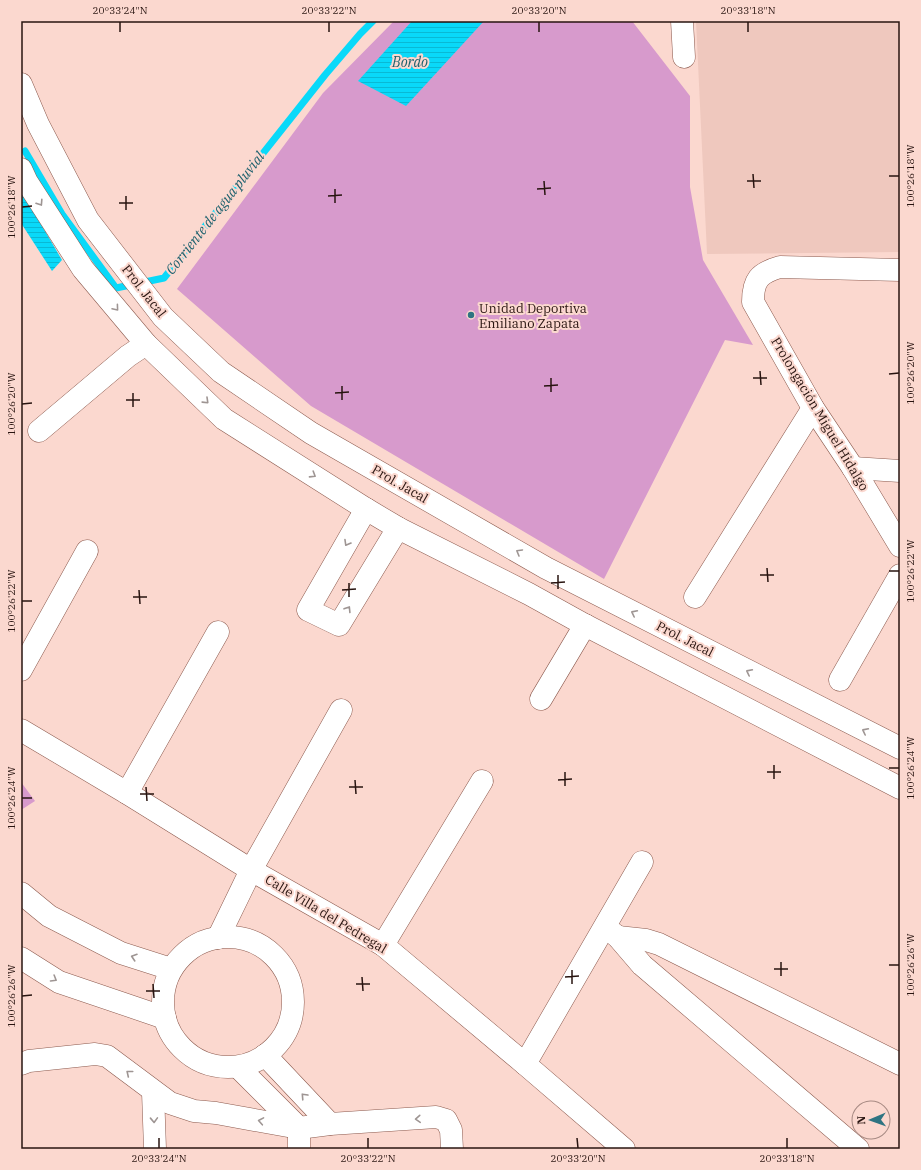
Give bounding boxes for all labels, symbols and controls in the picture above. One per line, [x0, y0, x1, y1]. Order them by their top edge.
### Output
text: 20°33'24"N [93, 4, 148, 17]
text: 20°33'22"N [302, 4, 357, 17]
text: 20°33'20"N [512, 4, 567, 17]
text: 20°33'18"N [721, 4, 776, 17]
water label: Bordo [391, 53, 428, 71]
text: 100°26'18"W [904, 144, 917, 208]
water label: Corriente de agua pluvial [162, 147, 269, 278]
text: 100°26'18"W [5, 175, 18, 239]
one-way arrow [35, 199, 43, 206]
street label: Prol. Jacal [118, 261, 170, 321]
place label: Unidad Deportiva Emiliano Zapata [479, 300, 587, 332]
one-way arrow [111, 303, 118, 311]
marker: Unidad Deportiva Emiliano Zapata [466, 310, 476, 320]
street label: Prolongación Miguel Hidalgo [767, 334, 873, 494]
text: 100°26'20"W [904, 341, 917, 405]
text: 100°26'20"W [5, 372, 18, 436]
one-way arrow [201, 397, 209, 404]
street label: Prol. Jacal [369, 461, 431, 507]
one-way arrow [309, 470, 316, 478]
one-way arrow [344, 539, 351, 546]
text: 100°26'22"W [904, 539, 917, 603]
one-way arrow [515, 550, 523, 557]
text: 100°26'22"W [5, 569, 18, 633]
one-way arrow [344, 606, 351, 613]
one-way arrow [630, 610, 638, 617]
street label: Prol. Jacal [653, 617, 717, 661]
one-way arrow [746, 669, 754, 676]
one-way arrow [862, 728, 869, 736]
text: 100°26'24"W [904, 736, 917, 800]
text: 100°26'24"W [5, 766, 18, 830]
street label: Calle Villa del Pedregal [262, 871, 390, 957]
text: 100°26'26"W [904, 933, 917, 997]
one-way arrow [131, 953, 138, 962]
text: 100°26'26"W [5, 964, 18, 1028]
one-way arrow [50, 974, 57, 981]
one-way arrow [127, 1071, 134, 1078]
one-way arrow [301, 1093, 308, 1100]
north arrow [851, 1100, 891, 1140]
one-way arrow [415, 1114, 421, 1123]
text: N [854, 1115, 868, 1125]
one-way arrow [150, 1117, 158, 1123]
one-way arrow [258, 1117, 264, 1126]
text: 20°33'24"N [132, 1152, 187, 1165]
text: 20°33'22"N [341, 1152, 396, 1165]
text: 20°33'20"N [551, 1152, 606, 1165]
text: 20°33'18"N [760, 1152, 815, 1165]

